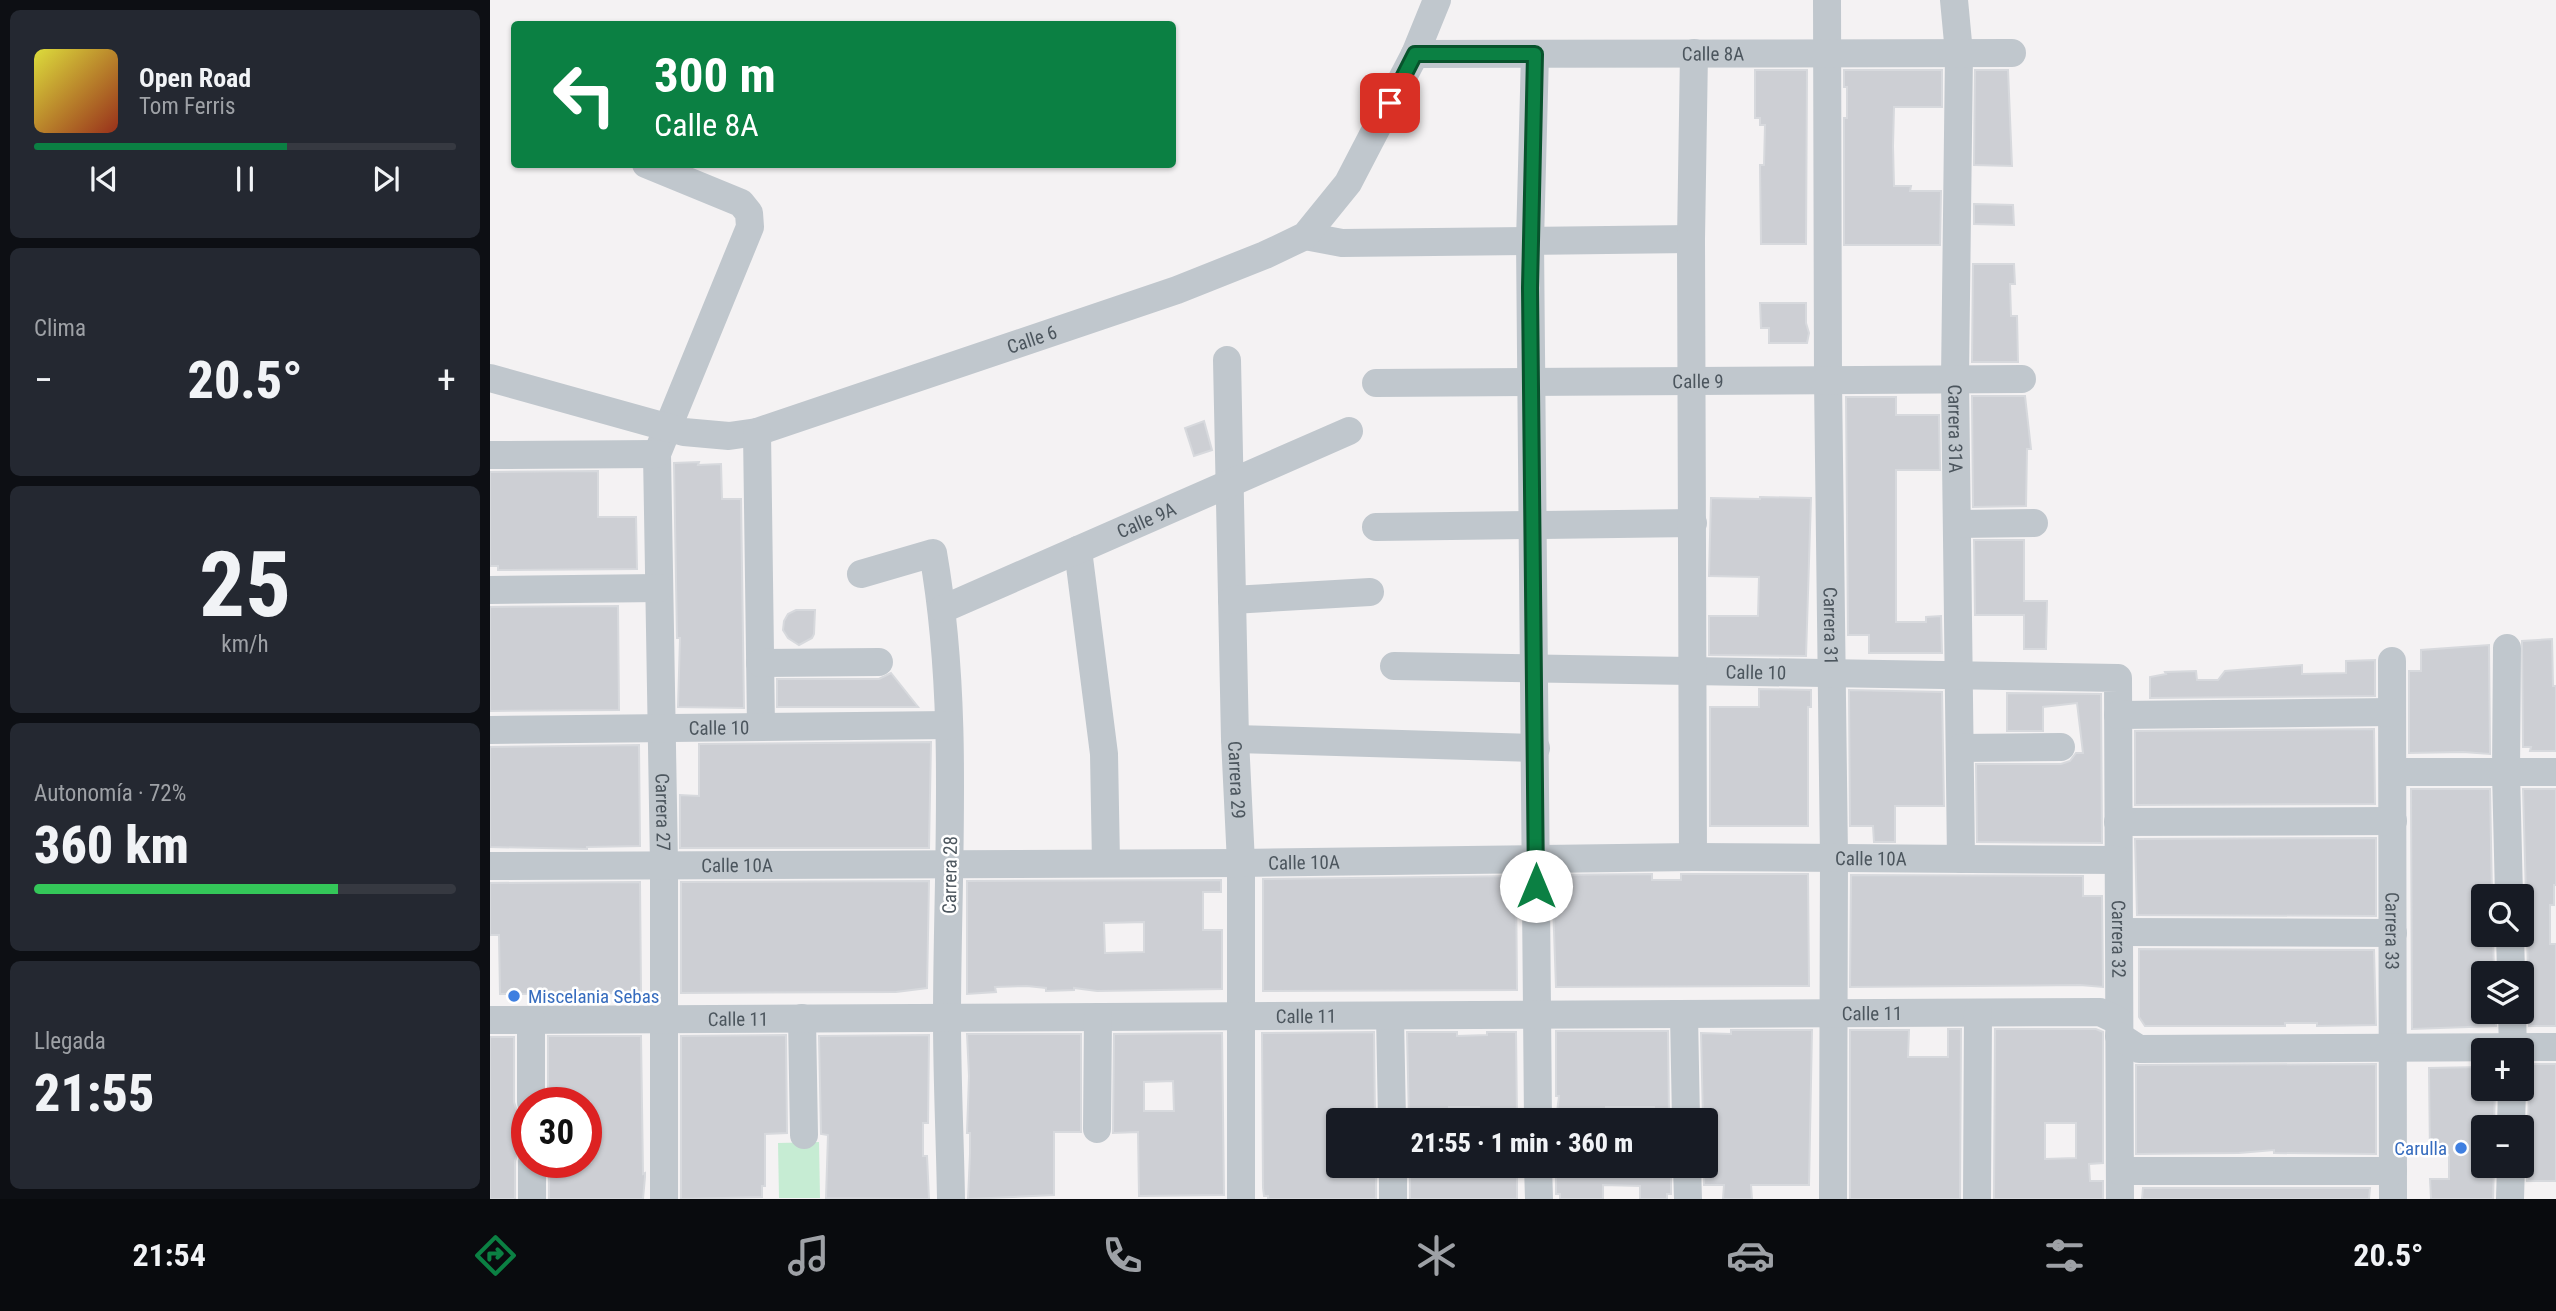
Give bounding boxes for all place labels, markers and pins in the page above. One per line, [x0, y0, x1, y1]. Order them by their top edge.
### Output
pin [1360, 73, 1420, 133]
place label: Miscelania Sebas [528, 985, 659, 1008]
marker: Miscelania Sebas [506, 988, 522, 1004]
place label: Carulla [2394, 1137, 2447, 1160]
marker: Carulla [2453, 1140, 2469, 1156]

